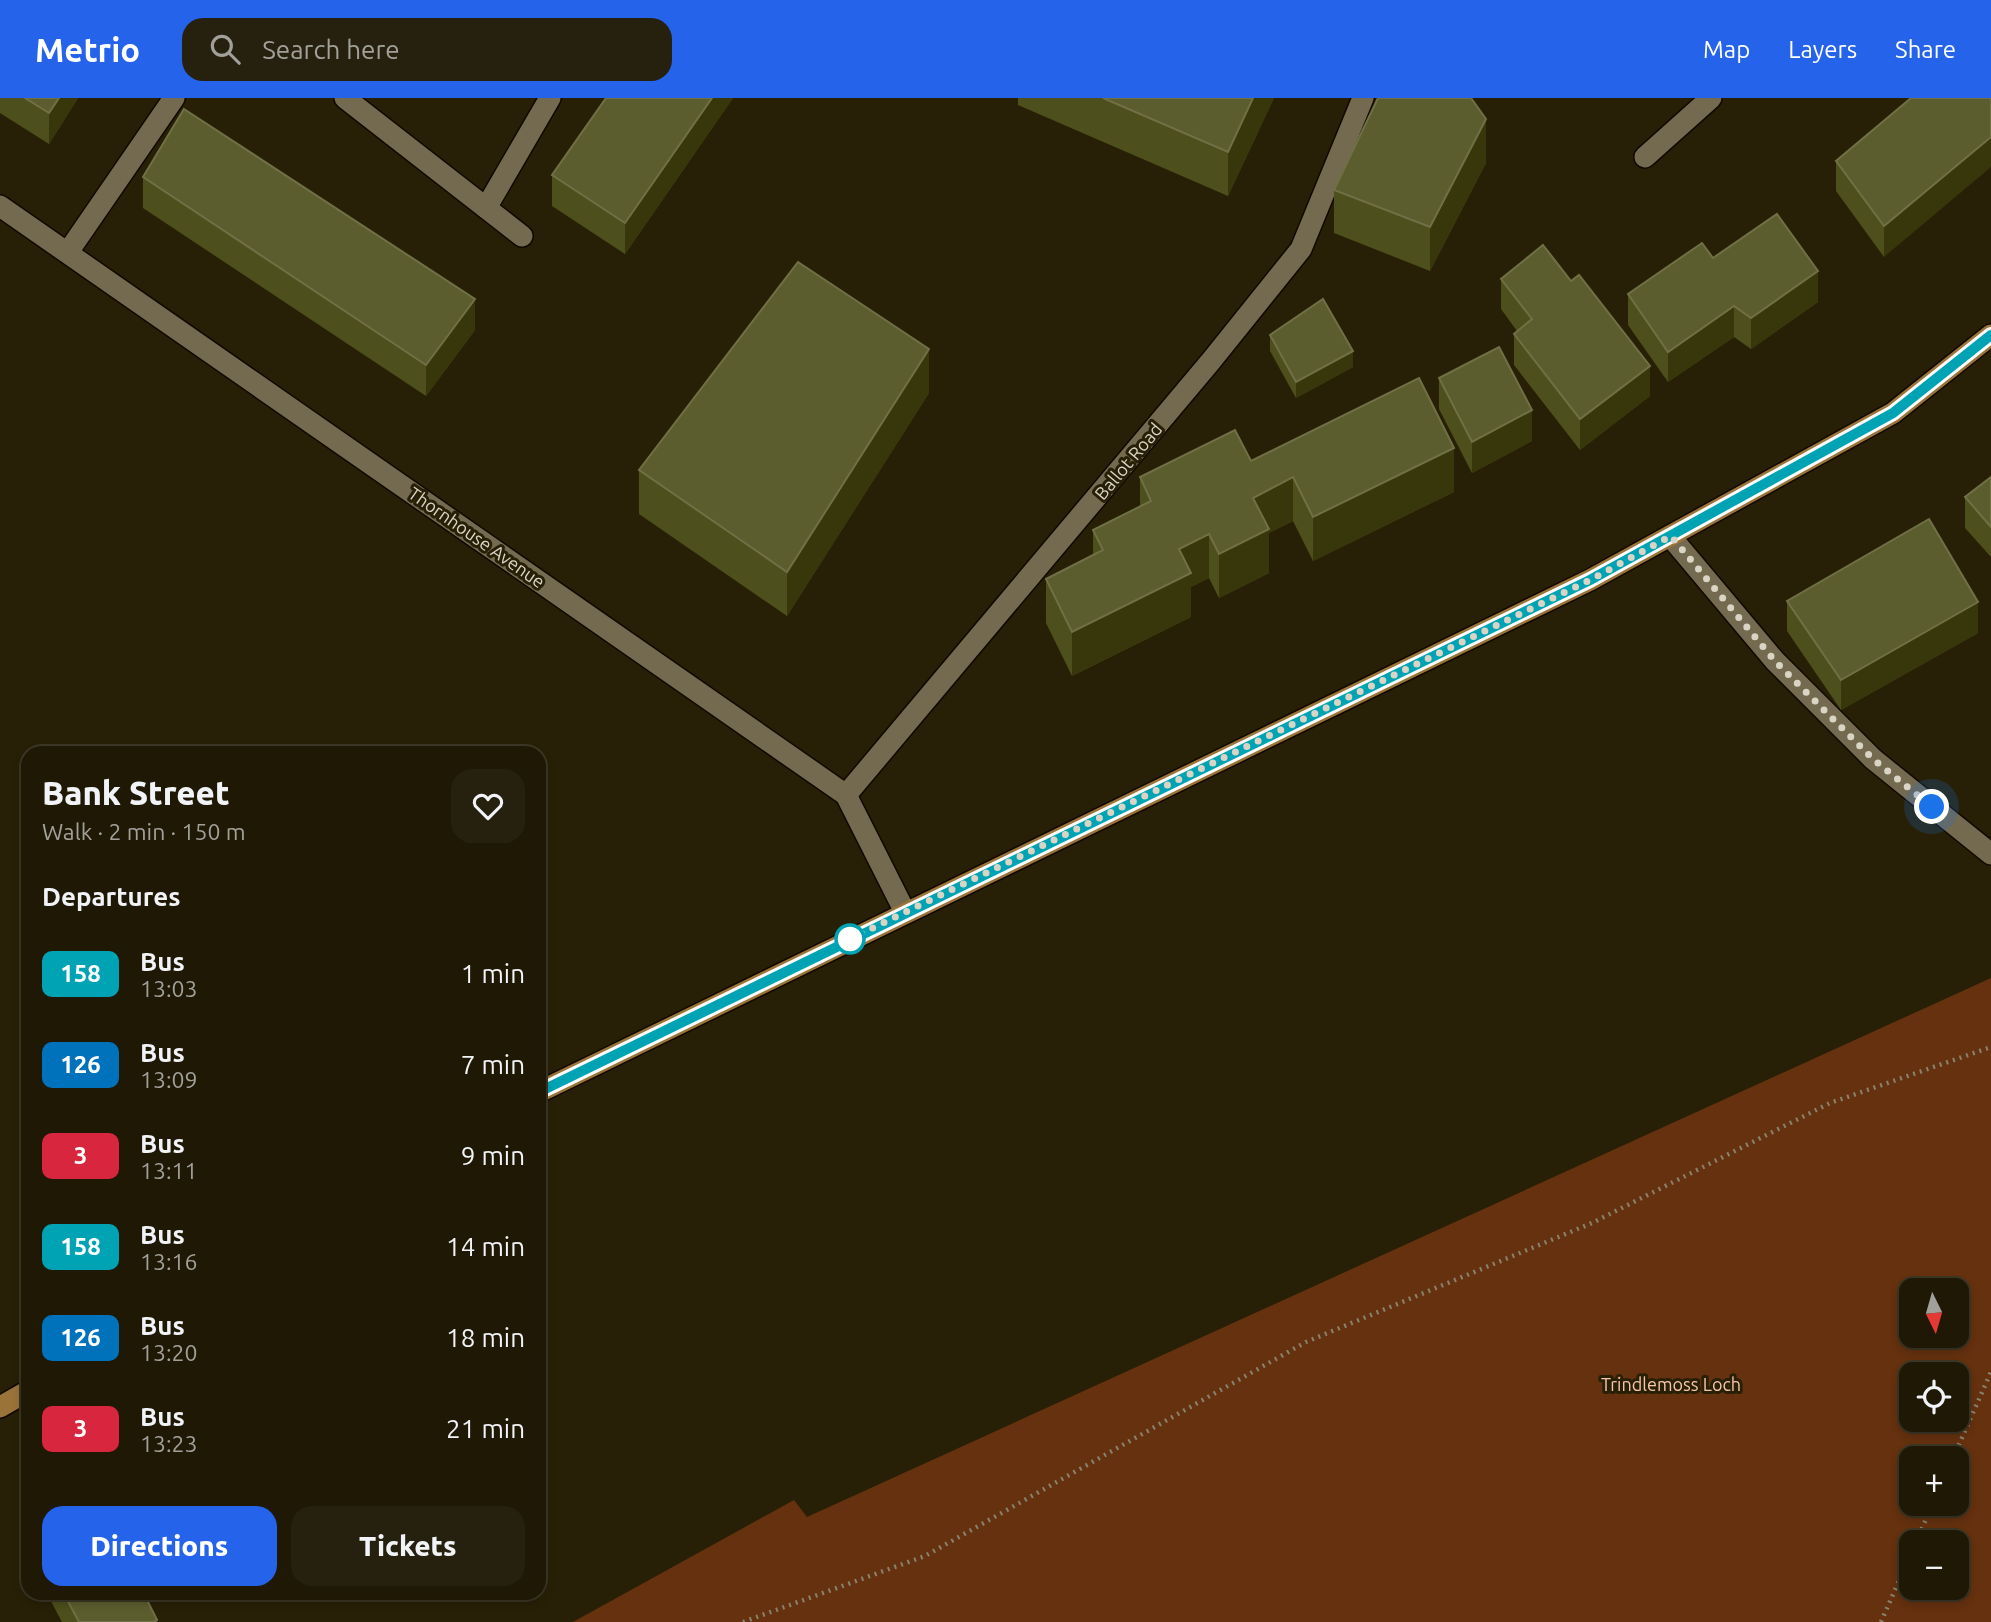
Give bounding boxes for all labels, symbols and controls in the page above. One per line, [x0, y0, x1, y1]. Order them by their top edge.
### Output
search box [182, 18, 672, 81]
icon: search [206, 30, 244, 68]
text: Metrio [35, 31, 140, 68]
text: Search here [262, 35, 400, 64]
text: Map [1703, 36, 1750, 63]
text: Layers [1788, 36, 1857, 63]
text: Share [1895, 36, 1956, 63]
street label: Ballot Road [1090, 419, 1166, 503]
street label: Thornhouse Avenue [405, 482, 549, 592]
button: heart [451, 769, 525, 843]
text: Bank Street [42, 774, 230, 811]
your location [1914, 789, 1949, 824]
text: Walk · 2 min · 150 m [42, 819, 246, 844]
text: Departures [42, 882, 180, 911]
unlabelled marker [835, 924, 865, 954]
text: Bus [140, 947, 185, 976]
text: 1 min [461, 959, 525, 988]
text: 158 [60, 960, 101, 987]
text: 13:03 [140, 976, 198, 1001]
text: Bus [140, 1038, 185, 1067]
text: 7 min [461, 1050, 525, 1079]
text: 126 [60, 1051, 101, 1078]
text: 13:09 [140, 1067, 198, 1092]
text: Bus [140, 1129, 185, 1158]
text: 9 min [461, 1141, 525, 1170]
text: 3 [74, 1142, 87, 1169]
text: 13:11 [140, 1158, 198, 1183]
text: Bus [140, 1220, 185, 1249]
text: 14 min [446, 1232, 525, 1261]
text: 158 [60, 1233, 101, 1260]
text: 13:16 [140, 1249, 198, 1274]
north arrow [1899, 1278, 1969, 1348]
map controls [1899, 1278, 1969, 1600]
text: Bus [140, 1311, 185, 1340]
text: 18 min [446, 1323, 525, 1352]
text: 126 [60, 1324, 101, 1351]
text: 13:20 [140, 1340, 198, 1365]
button: locate [1899, 1362, 1969, 1432]
park label: Trindlemoss Loch [1601, 1374, 1741, 1394]
text: Bus [140, 1402, 185, 1431]
text: 21 min [446, 1414, 525, 1443]
text: 3 [74, 1415, 87, 1442]
text: 13:23 [140, 1431, 198, 1456]
button: + [1899, 1446, 1969, 1516]
button: Directions [42, 1506, 277, 1586]
button: Tickets [291, 1506, 525, 1586]
button: − [1899, 1530, 1969, 1600]

